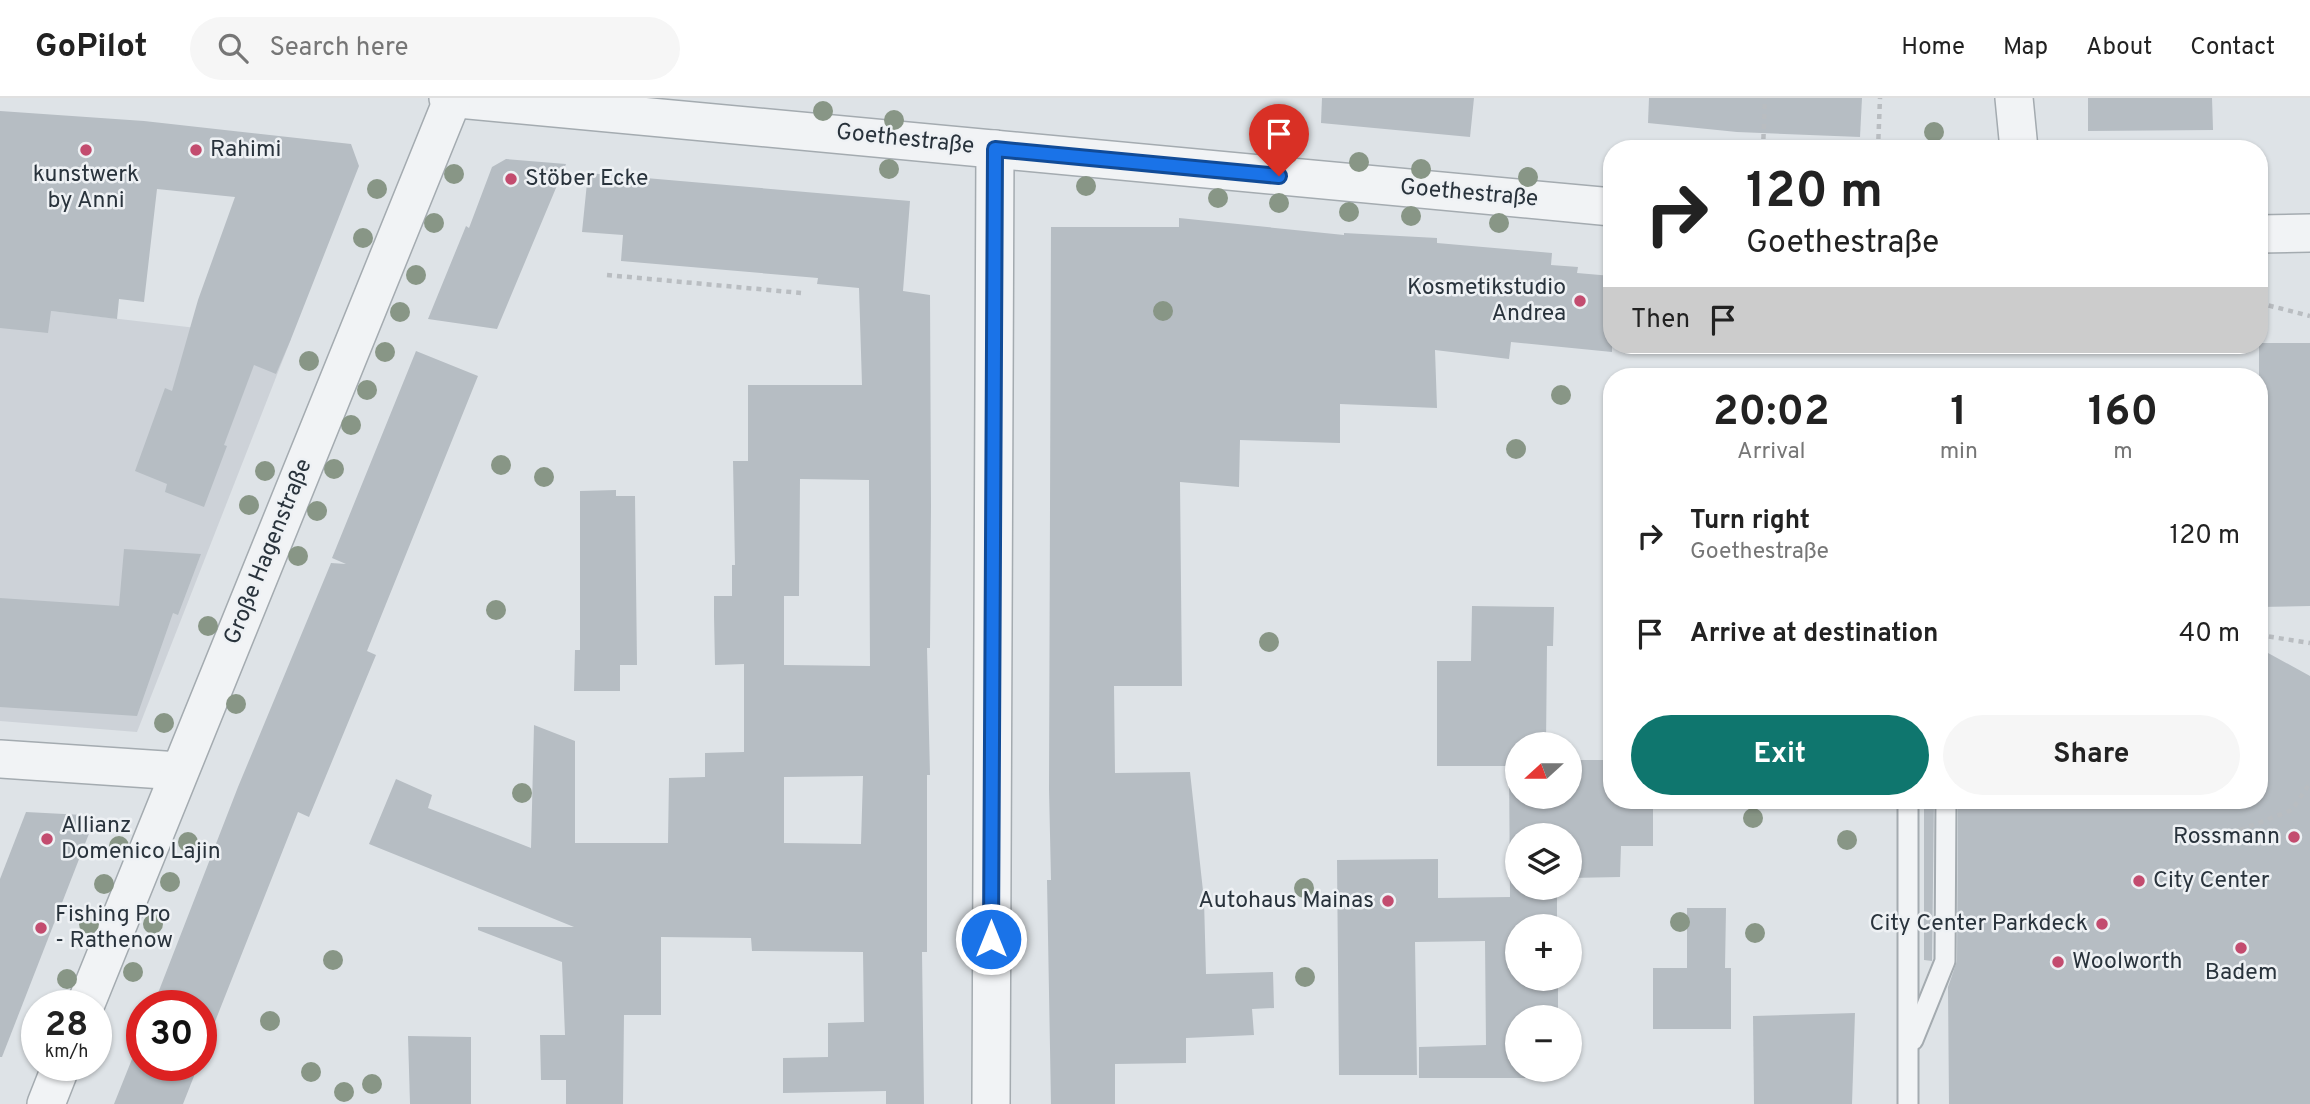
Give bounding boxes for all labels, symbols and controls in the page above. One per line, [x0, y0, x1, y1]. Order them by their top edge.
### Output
search box [190, 17, 680, 80]
text: GoPilot [35, 27, 148, 69]
icon: search [214, 29, 252, 67]
text: Search here [270, 32, 408, 65]
text: Home [1901, 33, 1965, 63]
text: Map [2003, 33, 2048, 63]
text: About [2086, 33, 2152, 63]
text: Contact [2190, 33, 2275, 63]
pin [1249, 104, 1309, 176]
icon: arrive [1260, 115, 1298, 153]
street label: Goethestraße [834, 118, 976, 162]
place label: Rahimi [210, 136, 281, 165]
marker: kunstwerk by Anni [78, 142, 94, 158]
marker: Rahimi [188, 142, 204, 158]
place label: kunstwerk by Anni [33, 161, 139, 216]
text: 120 m [1746, 163, 1883, 225]
place label: Stöber Ecke [525, 165, 648, 194]
icon: right [1631, 168, 1722, 259]
marker: Stöber Ecke [503, 171, 519, 187]
street label: Goethestraße [1399, 174, 1539, 214]
text: Goethestraße [1746, 224, 1939, 264]
place label: Kosmetikstudio Andrea [1407, 274, 1566, 329]
marker: Kosmetikstudio Andrea [1572, 293, 1588, 309]
icon: arrive [1704, 301, 1742, 339]
text: Then [1631, 304, 1690, 337]
text: 20:02 [1713, 387, 1830, 440]
text: 1 [1950, 387, 1967, 440]
text: 160 [2088, 387, 2158, 440]
text: Arrival [1737, 438, 1806, 467]
text: min [1940, 438, 1978, 467]
text: m [2113, 438, 2133, 467]
street label: Große Hagenstraße [219, 455, 319, 649]
text: Turn right [1690, 505, 1810, 538]
icon: right [1631, 517, 1669, 555]
text: 120 m [2170, 520, 2240, 553]
text: Goethestraße [1690, 538, 1829, 567]
icon: arrive [1631, 615, 1669, 653]
text: Arrive at destination [1690, 618, 1938, 651]
text: 40 m [2179, 618, 2240, 651]
button: Exit [1631, 715, 1929, 795]
button: Share [1943, 715, 2240, 795]
north arrow [1505, 732, 1582, 808]
map controls [1505, 732, 1582, 1082]
place label: Allianz Domenico Lajin [61, 812, 221, 867]
button: layers [1505, 823, 1582, 900]
place label: Rossmann [2173, 823, 2280, 852]
marker: Rossmann [2286, 829, 2302, 845]
marker: Allianz Domenico Lajin [39, 831, 55, 847]
place label: City Center [2153, 867, 2270, 896]
marker: City Center [2131, 873, 2147, 889]
place label: Autohaus Mainas [1198, 887, 1374, 916]
marker: Autohaus Mainas [1380, 893, 1396, 909]
place label: Fishing Pro - Rathenow [55, 901, 173, 956]
position arrow [954, 902, 1028, 976]
place label: City Center Parkdeck [1870, 910, 2088, 939]
button: + [1505, 914, 1582, 991]
marker: City Center Parkdeck [2094, 916, 2110, 932]
marker: Fishing Pro - Rathenow [33, 920, 49, 936]
marker: Badem [2233, 940, 2249, 956]
place label: Woolworth [2072, 948, 2182, 977]
marker: Woolworth [2050, 954, 2066, 970]
place label: Badem [2205, 959, 2277, 988]
speed limit sign: 30 [126, 990, 217, 1081]
text: 28 [45, 1004, 88, 1048]
button: − [1505, 1005, 1582, 1082]
text: km/h [45, 1041, 88, 1064]

